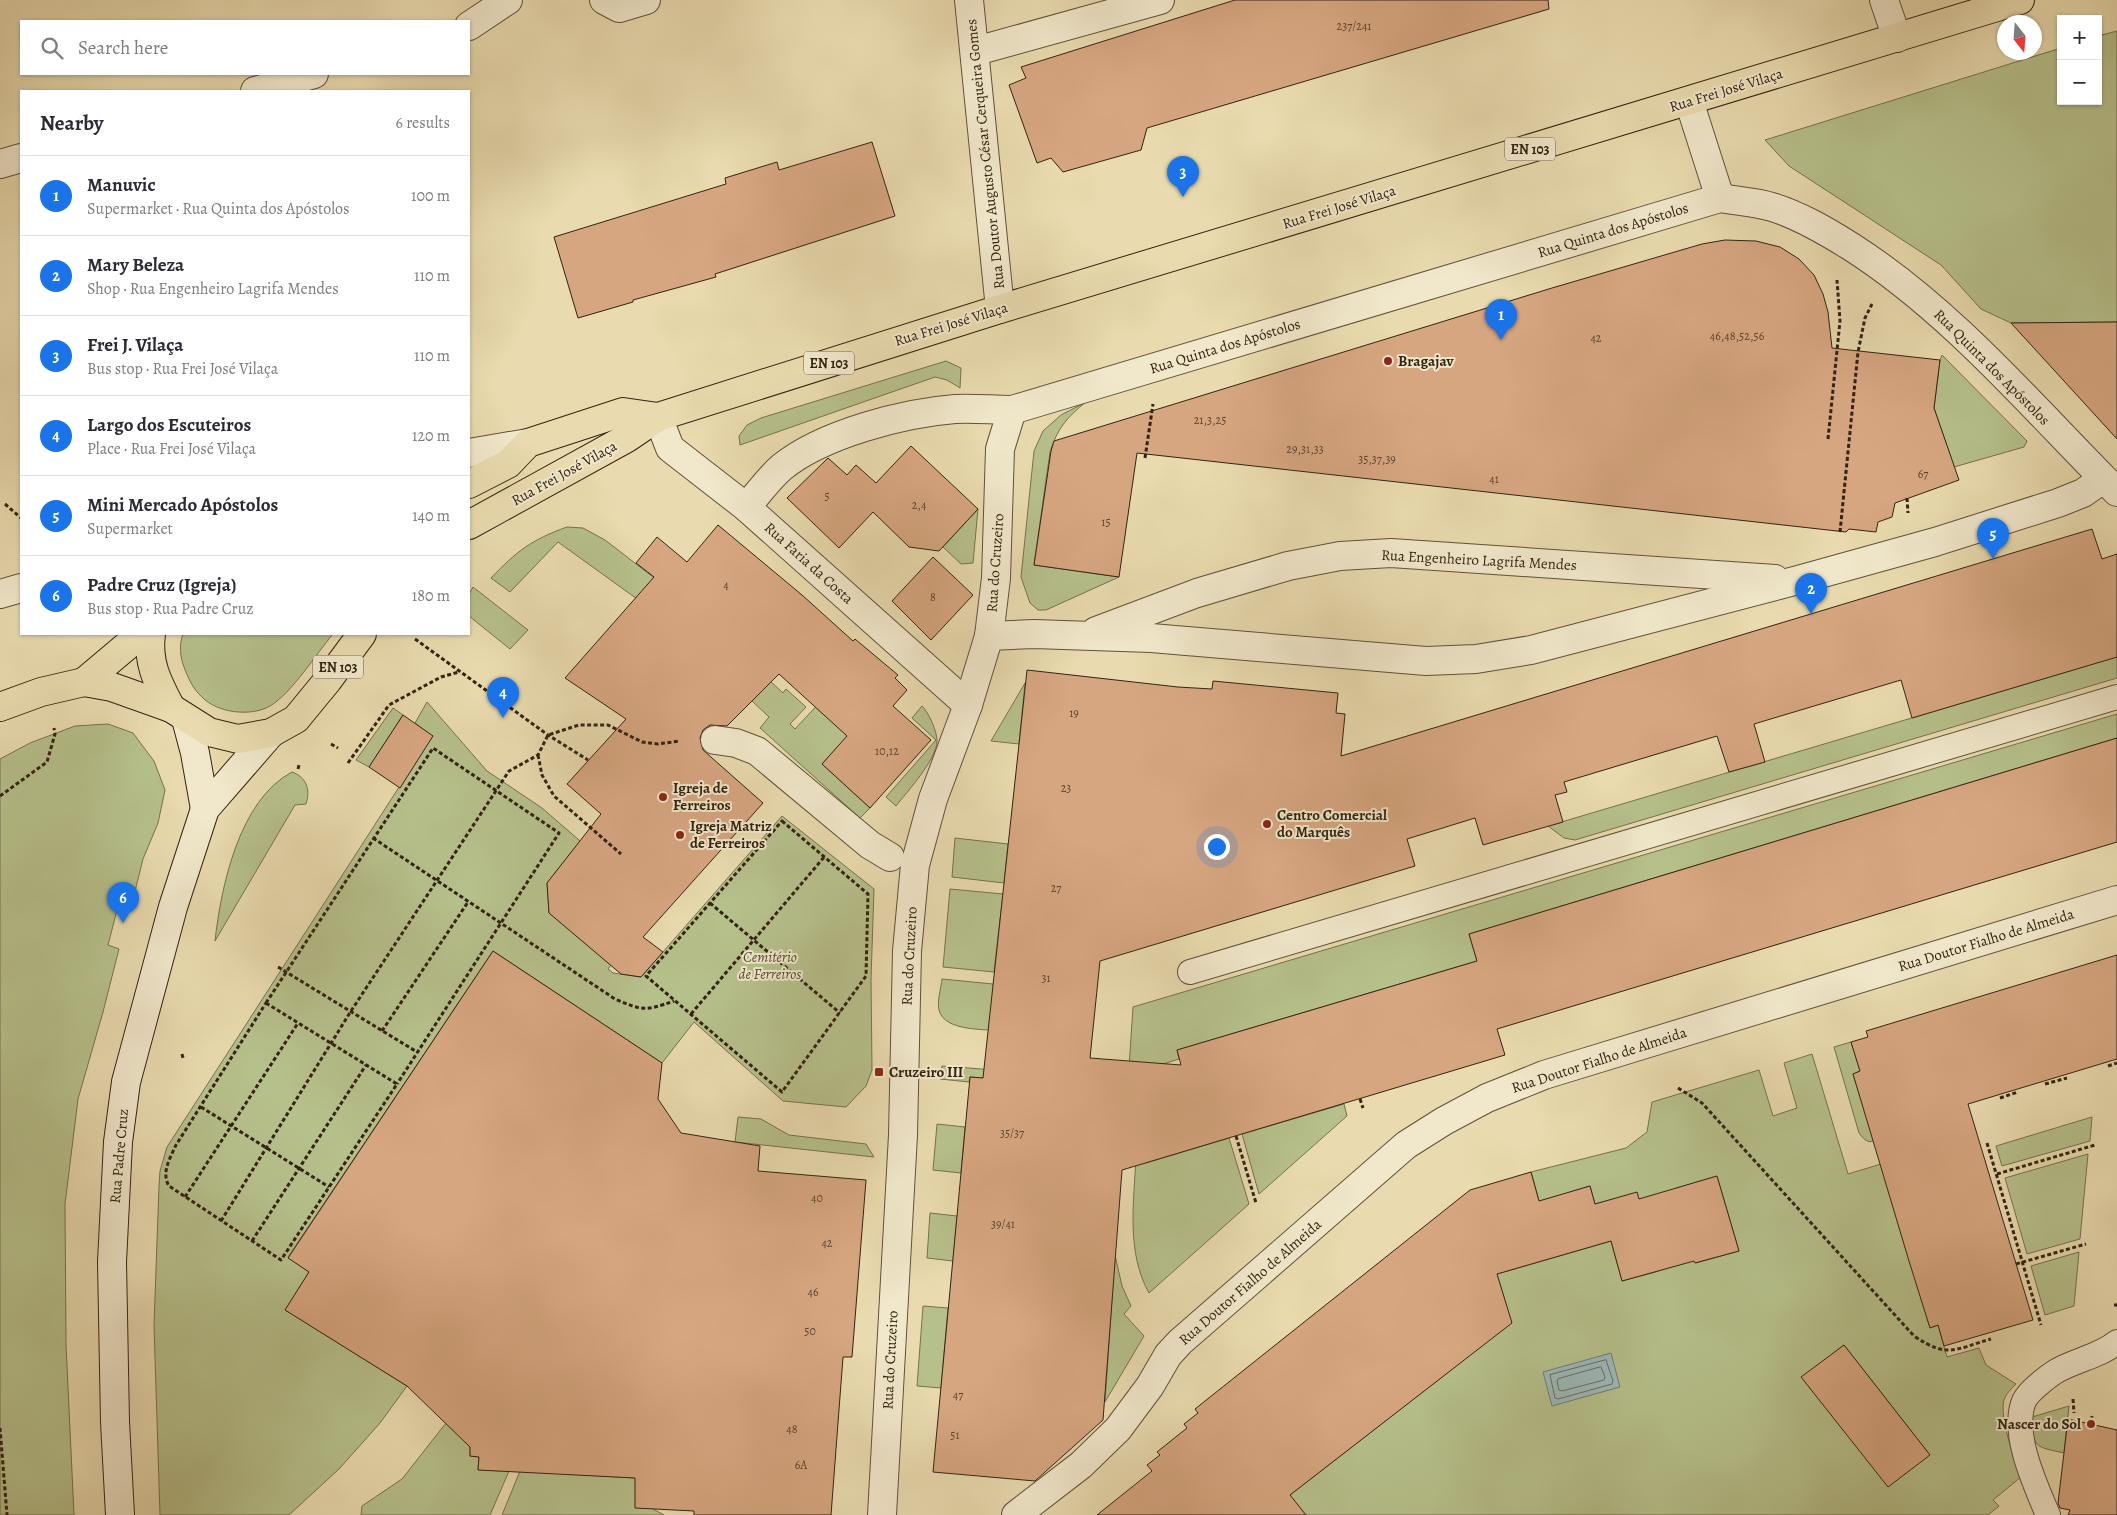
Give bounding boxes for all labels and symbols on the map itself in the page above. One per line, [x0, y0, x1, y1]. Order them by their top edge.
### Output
north arrow [1997, 15, 2042, 60]
street label: Rua Doutor Augusto César Cerqueira Gomes [961, 18, 1009, 290]
house number: 237/241 [1337, 18, 1371, 34]
street label: Rua Frei José Vilaça [1667, 63, 1785, 117]
road number: EN 103 [1505, 138, 1555, 160]
pin: 3 [1167, 156, 1199, 197]
street label: Rua Frei José Vilaça [1280, 180, 1398, 234]
street label: Rua Quinta dos Apóstolos [1535, 198, 1691, 262]
street label: Rua Frei José Vilaça [892, 297, 1010, 351]
pin: 1 [1485, 299, 1517, 340]
street label: Rua Quinta dos Apóstolos [1930, 305, 2054, 429]
street label: Rua Quinta dos Apóstolos [1147, 314, 1303, 378]
house number: 46,48,52,56 [1710, 328, 1765, 344]
house number: 42 [1590, 330, 1602, 346]
place label: Bragajav [1398, 351, 1454, 371]
road number: EN 103 [804, 352, 854, 374]
marker: Bragajav [1382, 355, 1394, 367]
house number: 21,3,25 [1194, 412, 1226, 428]
street label: Rua Frei José Vilaça [508, 436, 620, 510]
house number: 29,31,33 [1286, 441, 1324, 457]
house number: 35,37,39 [1358, 451, 1396, 467]
house number: 67 [1918, 466, 1929, 482]
house number: 41 [1489, 471, 1499, 487]
house number: 5 [824, 488, 830, 504]
house number: 2,4 [912, 497, 927, 513]
street label: Rua do Cruzeiro [982, 513, 1008, 613]
house number: 15 [1101, 514, 1111, 530]
street label: Rua Faria da Costa [760, 518, 858, 608]
pin: 5 [1977, 518, 2009, 559]
street label: Rua Engenheiro Lagrifa Mendes [1381, 545, 1577, 575]
pin: 2 [1795, 573, 1827, 614]
house number: 4 [723, 577, 729, 593]
house number: 8 [930, 589, 936, 605]
road number: EN 103 [313, 656, 363, 679]
pin: 4 [487, 677, 519, 718]
house number: 19 [1069, 705, 1079, 721]
house number: 10,12 [875, 743, 899, 759]
place label: Igreja de Ferreiros [673, 778, 731, 815]
house number: 23 [1061, 780, 1071, 796]
marker: Igreja de Ferreiros [657, 791, 669, 803]
place label: Centro Comercial do Marquês [1277, 805, 1387, 842]
place label: Igreja Matriz de Ferreiros [690, 816, 772, 853]
marker: Centro Comercial do Marquês [1261, 818, 1273, 830]
marker: Igreja Matriz de Ferreiros [674, 829, 686, 841]
your location [1204, 834, 1230, 860]
house number: 27 [1051, 880, 1062, 896]
pin: 6 [107, 882, 139, 923]
street label: Rua Doutor Fialho de Almeida [1896, 904, 2076, 976]
street label: Rua do Cruzeiro [896, 906, 922, 1006]
park label: Cemitério de Ferreiros [739, 947, 801, 984]
house number: 31 [1041, 970, 1051, 986]
street label: Rua Doutor Fialho de Almeida [1509, 1022, 1689, 1098]
place label: Cruzeiro III [889, 1062, 963, 1082]
marker: Cruzeiro III [873, 1066, 885, 1078]
street label: Rua Padre Cruz [105, 1108, 133, 1204]
house number: 35/37 [1000, 1125, 1025, 1141]
house number: 40 [811, 1190, 823, 1206]
street label: Rua Doutor Fialho de Almeida [1174, 1214, 1326, 1350]
house number: 39/41 [991, 1216, 1015, 1232]
house number: 42 [821, 1235, 833, 1251]
house number: 46 [808, 1284, 819, 1300]
street label: Rua do Cruzeiro [877, 1310, 903, 1410]
house number: 50 [804, 1323, 816, 1339]
house number: 47 [953, 1387, 964, 1403]
place label: Nascer do Sol [1997, 1414, 2081, 1434]
marker: Nascer do Sol [2085, 1418, 2097, 1430]
house number: 48 [786, 1421, 798, 1437]
house number: 51 [950, 1427, 960, 1443]
house number: 6A [795, 1457, 808, 1473]

